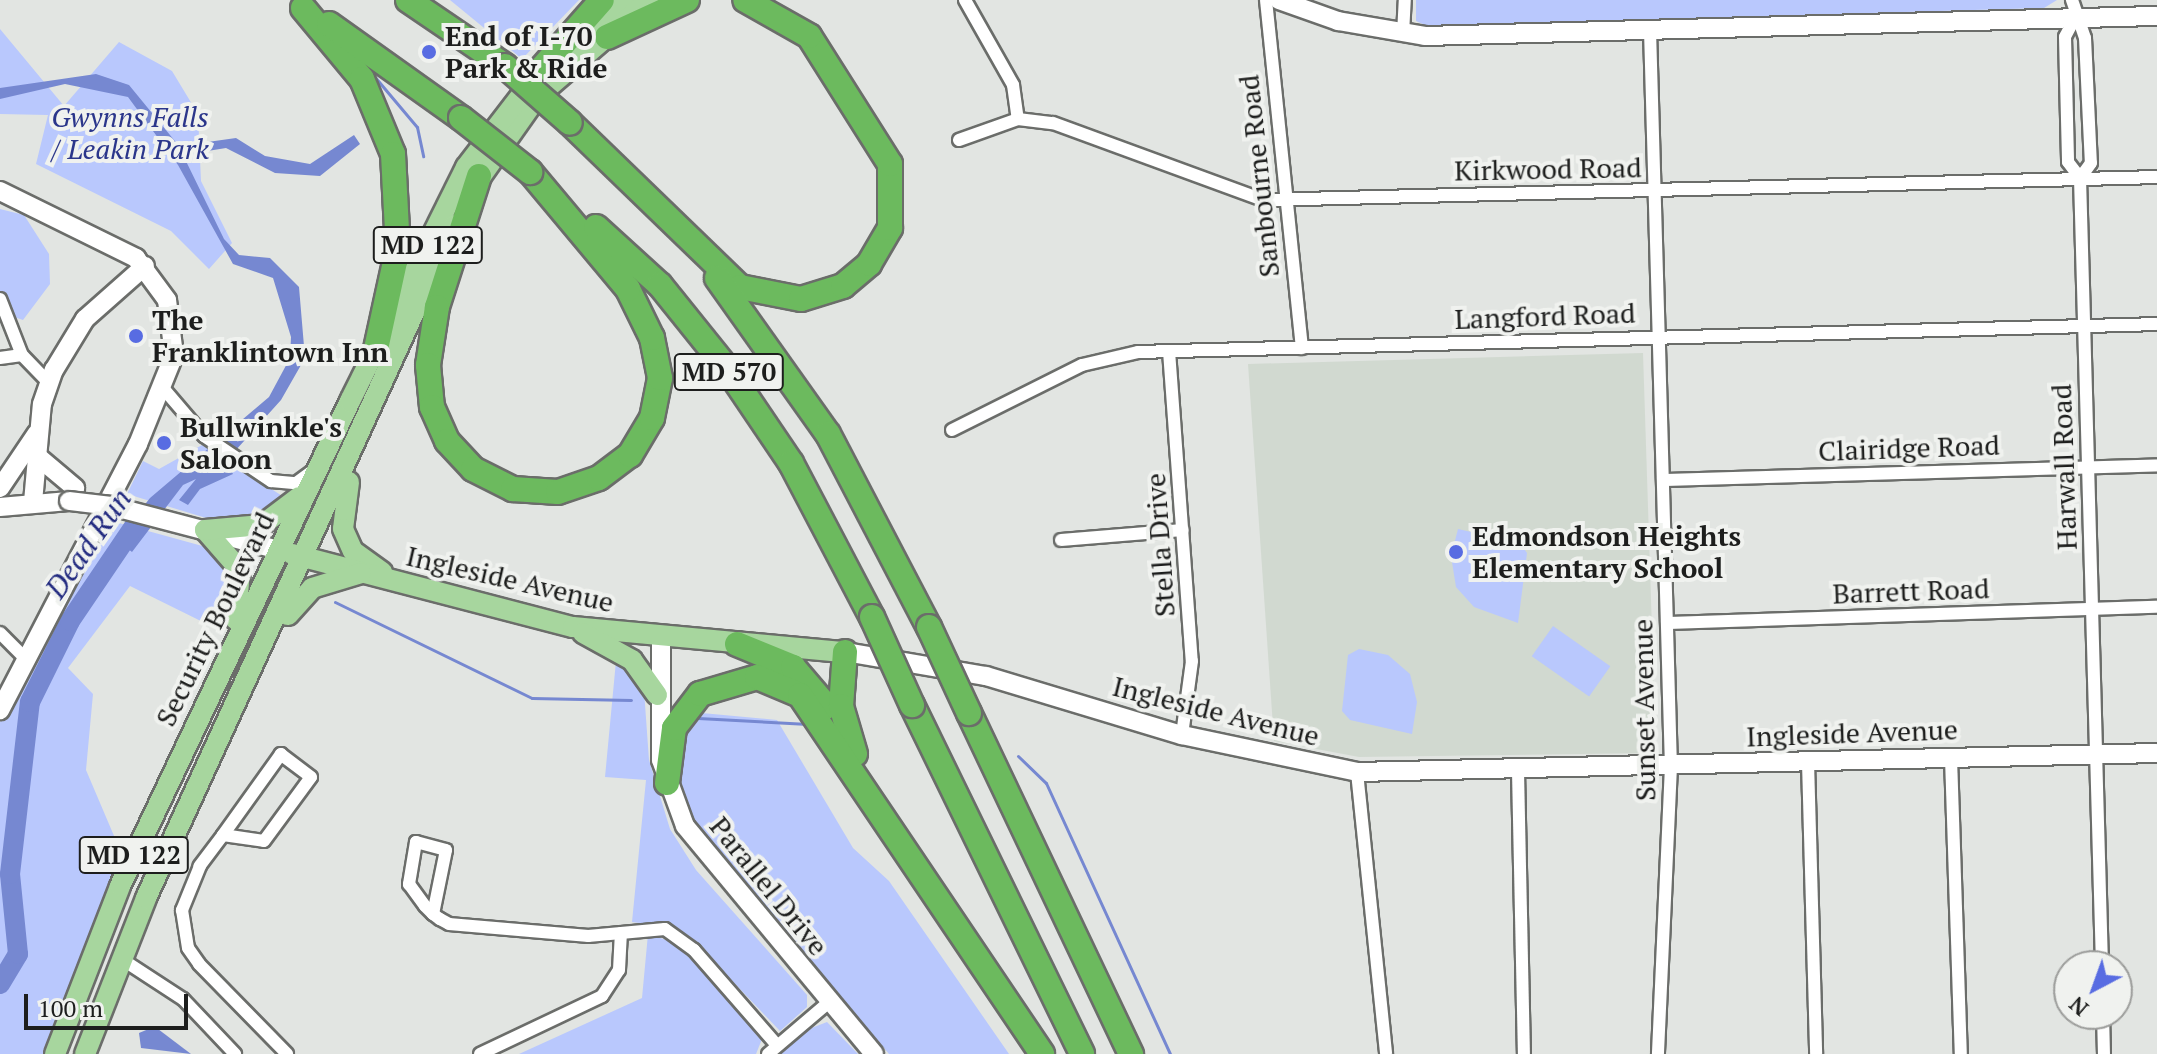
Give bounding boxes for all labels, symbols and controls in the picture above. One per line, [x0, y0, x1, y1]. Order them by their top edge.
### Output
place label: End of I-70 Park & Ride [445, 19, 608, 85]
marker: End of I-70 Park & Ride [420, 43, 438, 61]
street label: Sanbourne Road [1232, 73, 1286, 279]
park label: Gwynns Falls / Leakin Park [51, 100, 209, 166]
street label: Kirkwood Road [1454, 151, 1642, 187]
road number: MD 122 [372, 223, 484, 267]
street label: Langford Road [1454, 296, 1636, 336]
place label: The Franklintown Inn [152, 303, 388, 369]
marker: The Franklintown Inn [127, 327, 145, 345]
road number: MD 570 [673, 350, 785, 394]
street label: Harwall Road [2044, 383, 2084, 551]
place label: Bullwinkle's Saloon [180, 410, 342, 476]
street label: Clairidge Road [1818, 428, 2000, 468]
marker: Bullwinkle's Saloon [155, 434, 173, 452]
street label: Stella Drive [1138, 472, 1182, 618]
water label: Dead Run [37, 481, 139, 605]
street label: Security Boulevard [149, 506, 281, 732]
place label: Edmondson Heights Elementary School [1472, 519, 1741, 585]
street label: Ingleside Avenue [403, 539, 617, 619]
marker: Edmondson Heights Elementary School [1447, 543, 1465, 561]
street label: Barrett Road [1832, 571, 1990, 611]
street label: Sunset Avenue [1626, 618, 1662, 802]
street label: Ingleside Avenue [1109, 669, 1323, 753]
street label: Ingleside Avenue [1745, 713, 1959, 753]
street label: Parallel Drive [703, 810, 835, 962]
road number: MD 122 [78, 833, 190, 877]
north arrow [2053, 950, 2133, 1030]
scale bar [28, 978, 192, 1028]
text: N [2062, 991, 2094, 1023]
text: 100 m [38, 992, 103, 1024]

